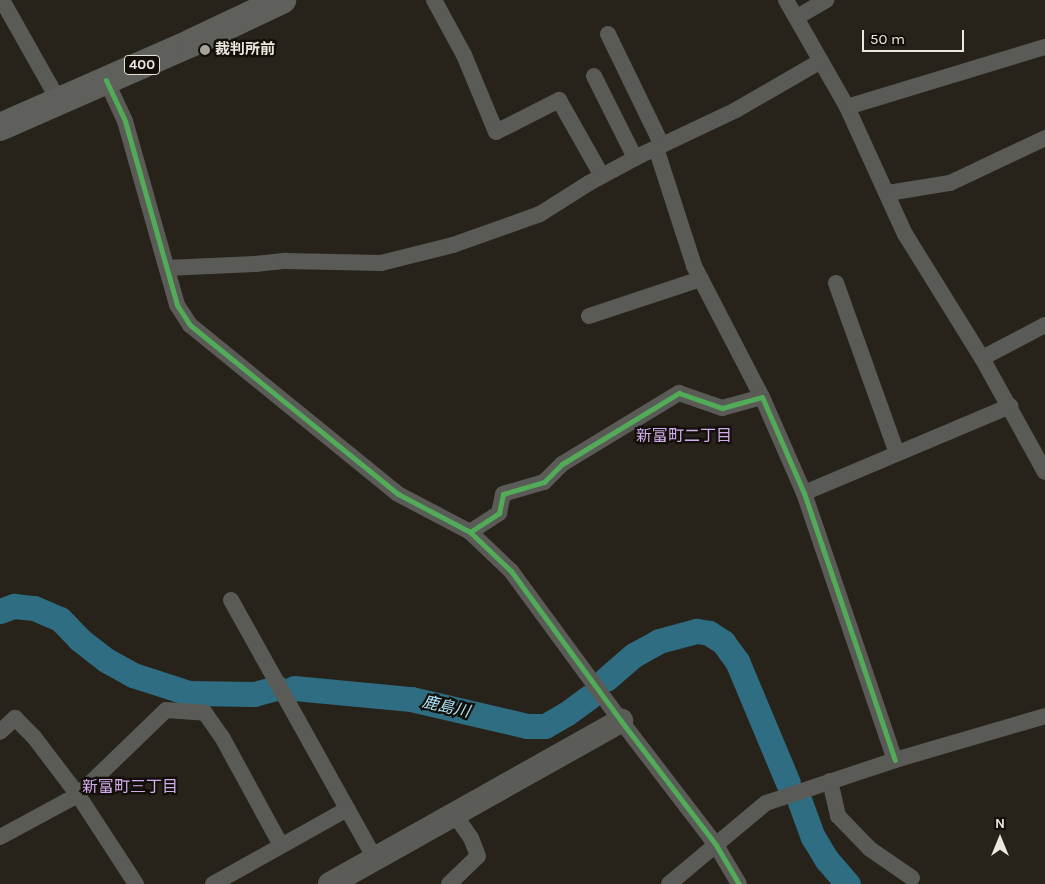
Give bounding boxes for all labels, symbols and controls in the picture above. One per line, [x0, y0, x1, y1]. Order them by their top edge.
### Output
scale bar [865, 20, 968, 52]
text: 50 m [870, 30, 905, 48]
place label: 裁判所前 [215, 41, 275, 59]
marker: 裁判所前 [199, 44, 211, 56]
road number: 400 [123, 54, 161, 76]
district label: 新富町二丁目 [636, 426, 732, 446]
water label: 鹿島川 [420, 692, 472, 722]
district label: 新富町三丁目 [82, 777, 178, 797]
north arrow [975, 814, 1025, 864]
text: N [995, 815, 1005, 832]

